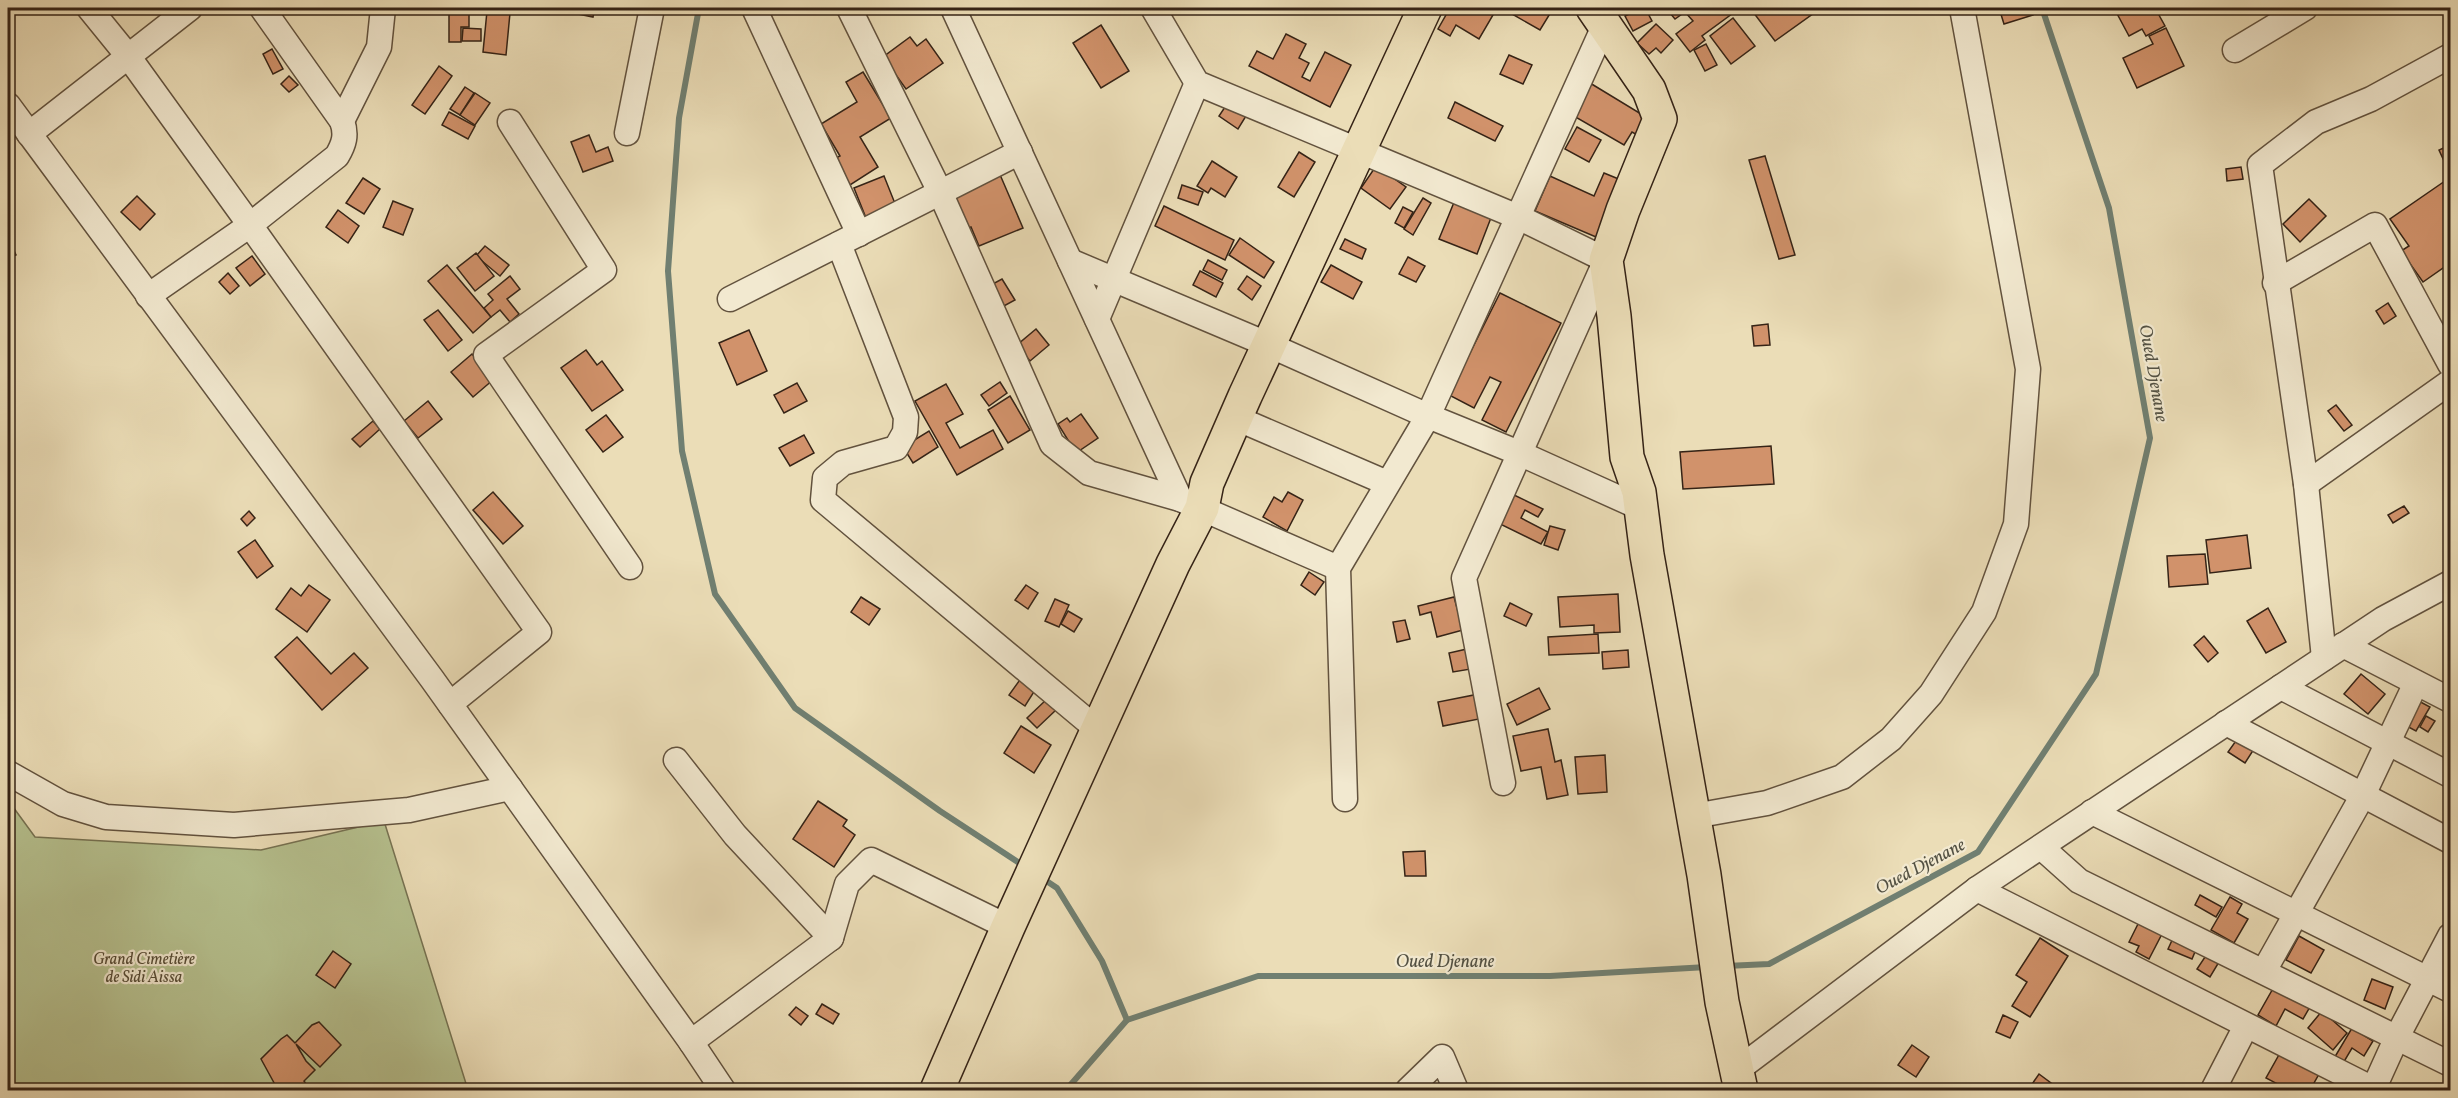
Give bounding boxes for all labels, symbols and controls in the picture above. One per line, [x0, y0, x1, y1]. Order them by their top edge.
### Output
water label: Oued Djenane [2132, 322, 2173, 424]
water label: Oued Djenane [1871, 833, 1971, 902]
park label: Grand Cimetière de Sidi Aissa [93, 949, 195, 989]
water label: Oued Djenane [1396, 950, 1495, 975]

